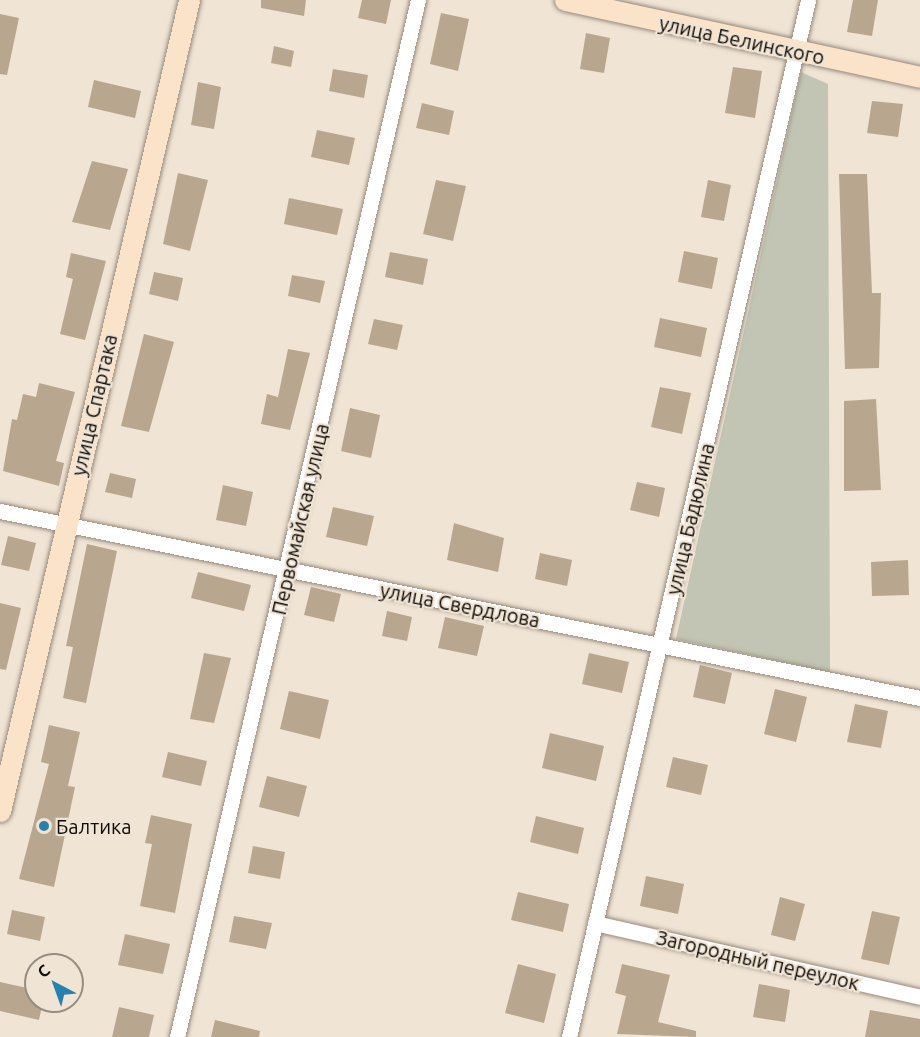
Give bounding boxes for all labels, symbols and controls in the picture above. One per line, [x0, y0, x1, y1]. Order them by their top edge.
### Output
street label: улица Белинского [657, 11, 827, 69]
street label: улица Спартака [66, 332, 122, 478]
street label: Первомайская улица [266, 421, 334, 617]
street label: улица Бадюлина [661, 441, 719, 597]
street label: улица Свердлова [378, 578, 542, 632]
place label: Балтика [56, 814, 132, 838]
marker: Балтика [37, 819, 51, 833]
street label: Загородный переулок [654, 925, 862, 995]
north arrow [24, 953, 84, 1013]
text: С [34, 961, 53, 981]

